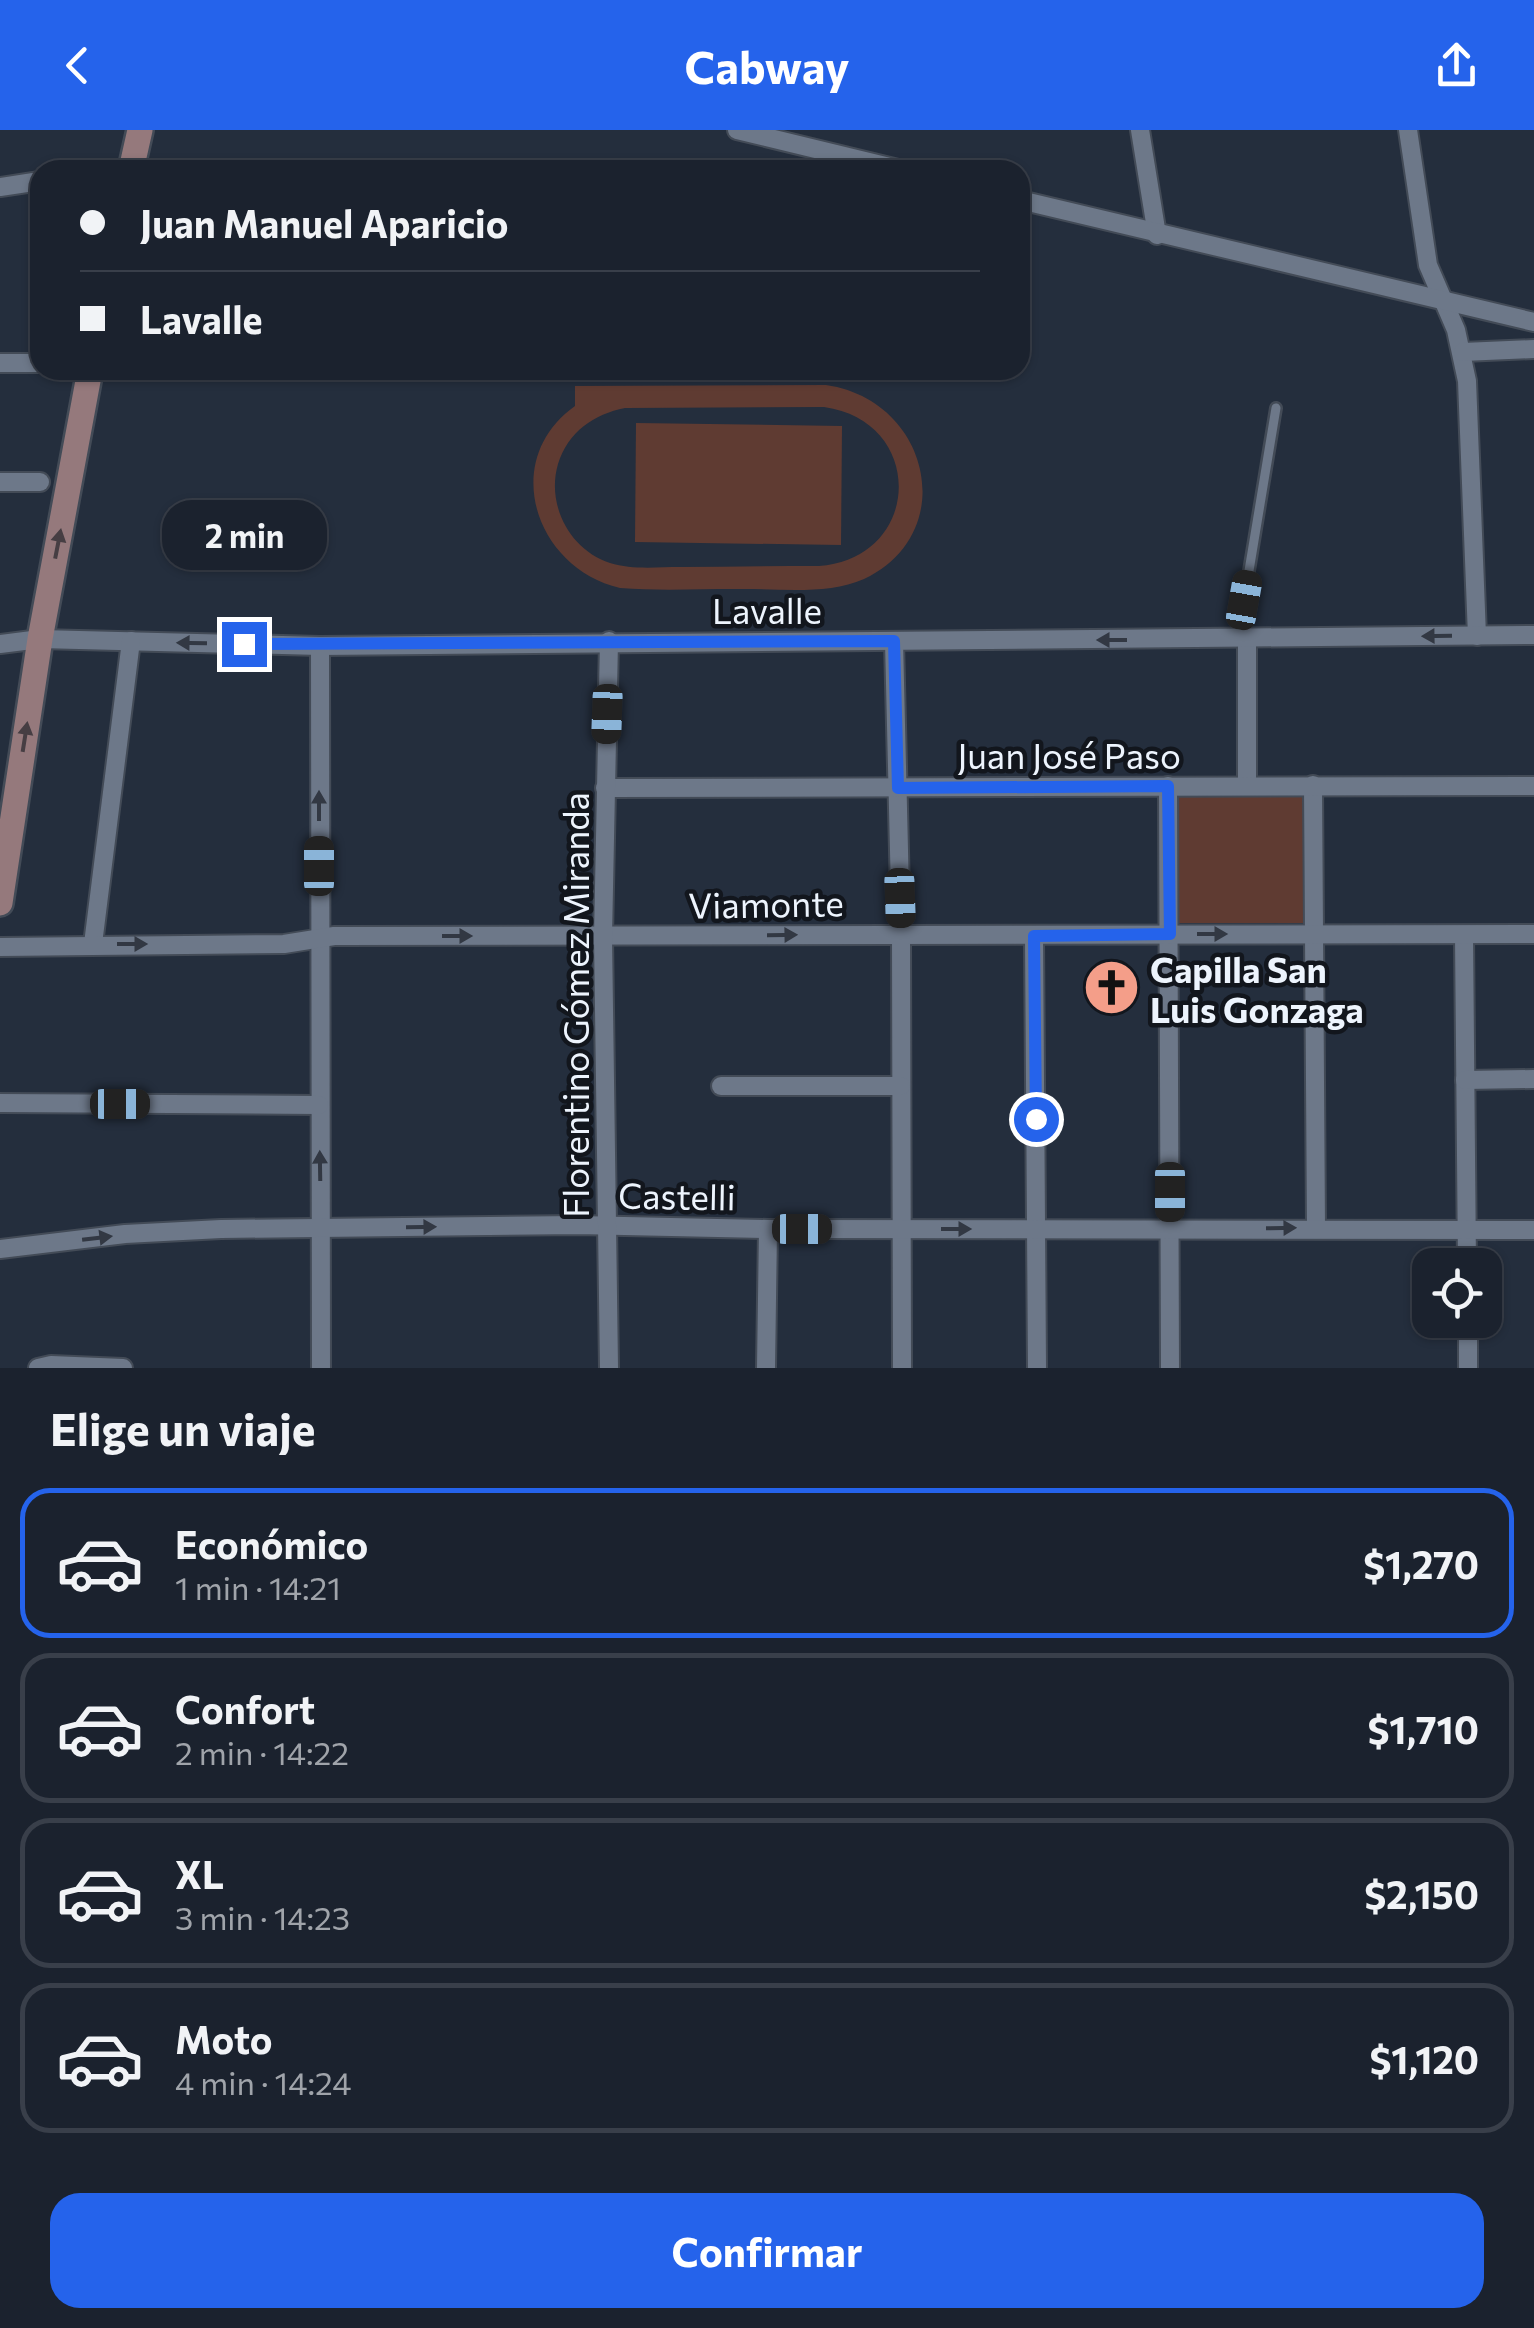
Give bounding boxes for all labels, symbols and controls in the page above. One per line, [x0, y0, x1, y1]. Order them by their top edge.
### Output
icon: back [50, 38, 105, 93]
text: Cabway [684, 38, 850, 93]
icon: share [1429, 38, 1484, 93]
text: Juan Manuel Aparicio [140, 199, 508, 246]
text: Lavalle [140, 295, 263, 342]
callout: 2 min [162, 499, 326, 569]
text: 2 min [205, 515, 284, 555]
one-way arrow [51, 527, 66, 559]
car [1224, 568, 1264, 632]
street label: Lavalle [712, 588, 822, 631]
route end [222, 622, 267, 667]
one-way arrow [1420, 629, 1452, 645]
one-way arrow [1095, 632, 1127, 648]
one-way arrow [175, 634, 207, 650]
car [591, 683, 623, 745]
one-way arrow [18, 721, 33, 752]
street label: Juan José Paso [957, 733, 1181, 776]
one-way arrow [311, 789, 327, 821]
street label: Florentino Gómez Miranda [553, 792, 596, 1218]
car [304, 836, 334, 896]
car [884, 867, 916, 929]
street label: Viamonte [688, 880, 844, 926]
one-way arrow [1196, 926, 1228, 942]
one-way arrow [766, 927, 798, 943]
one-way arrow [441, 928, 473, 944]
one-way arrow [117, 936, 149, 952]
place label: Capilla San Luis Gonzaga [1150, 947, 1364, 1030]
church icon: Capilla San Luis Gonzaga [1081, 958, 1141, 1018]
car [90, 1089, 150, 1119]
route start [1014, 1097, 1059, 1142]
one-way arrow [312, 1149, 328, 1181]
car [1155, 1162, 1185, 1222]
street label: Castelli [618, 1172, 736, 1218]
car [772, 1214, 832, 1244]
one-way arrow [406, 1219, 438, 1235]
one-way arrow [1266, 1220, 1298, 1236]
one-way arrow [941, 1221, 973, 1237]
one-way arrow [81, 1230, 113, 1246]
map controls [1412, 1248, 1502, 1338]
button: locate [1412, 1248, 1502, 1338]
text: Elige un viaje [50, 1400, 315, 1455]
icon: car [55, 1518, 145, 1608]
text: Económico [175, 1520, 368, 1567]
text: $1,270 [1363, 1540, 1479, 1587]
text: 1 min · 14:21 [175, 1567, 341, 1607]
icon: car [55, 1683, 145, 1773]
text: Confort [175, 1685, 315, 1732]
text: $1,710 [1368, 1705, 1479, 1752]
text: 2 min · 14:22 [175, 1732, 349, 1772]
icon: car [55, 1848, 145, 1938]
text: XL [175, 1850, 224, 1897]
text: $2,150 [1364, 1870, 1479, 1917]
text: 3 min · 14:23 [175, 1897, 350, 1937]
icon: car [55, 2013, 145, 2103]
text: Moto [175, 2015, 273, 2062]
text: $1,120 [1369, 2035, 1479, 2082]
text: 4 min · 14:24 [175, 2062, 351, 2102]
button: Confirmar [50, 2193, 1484, 2308]

